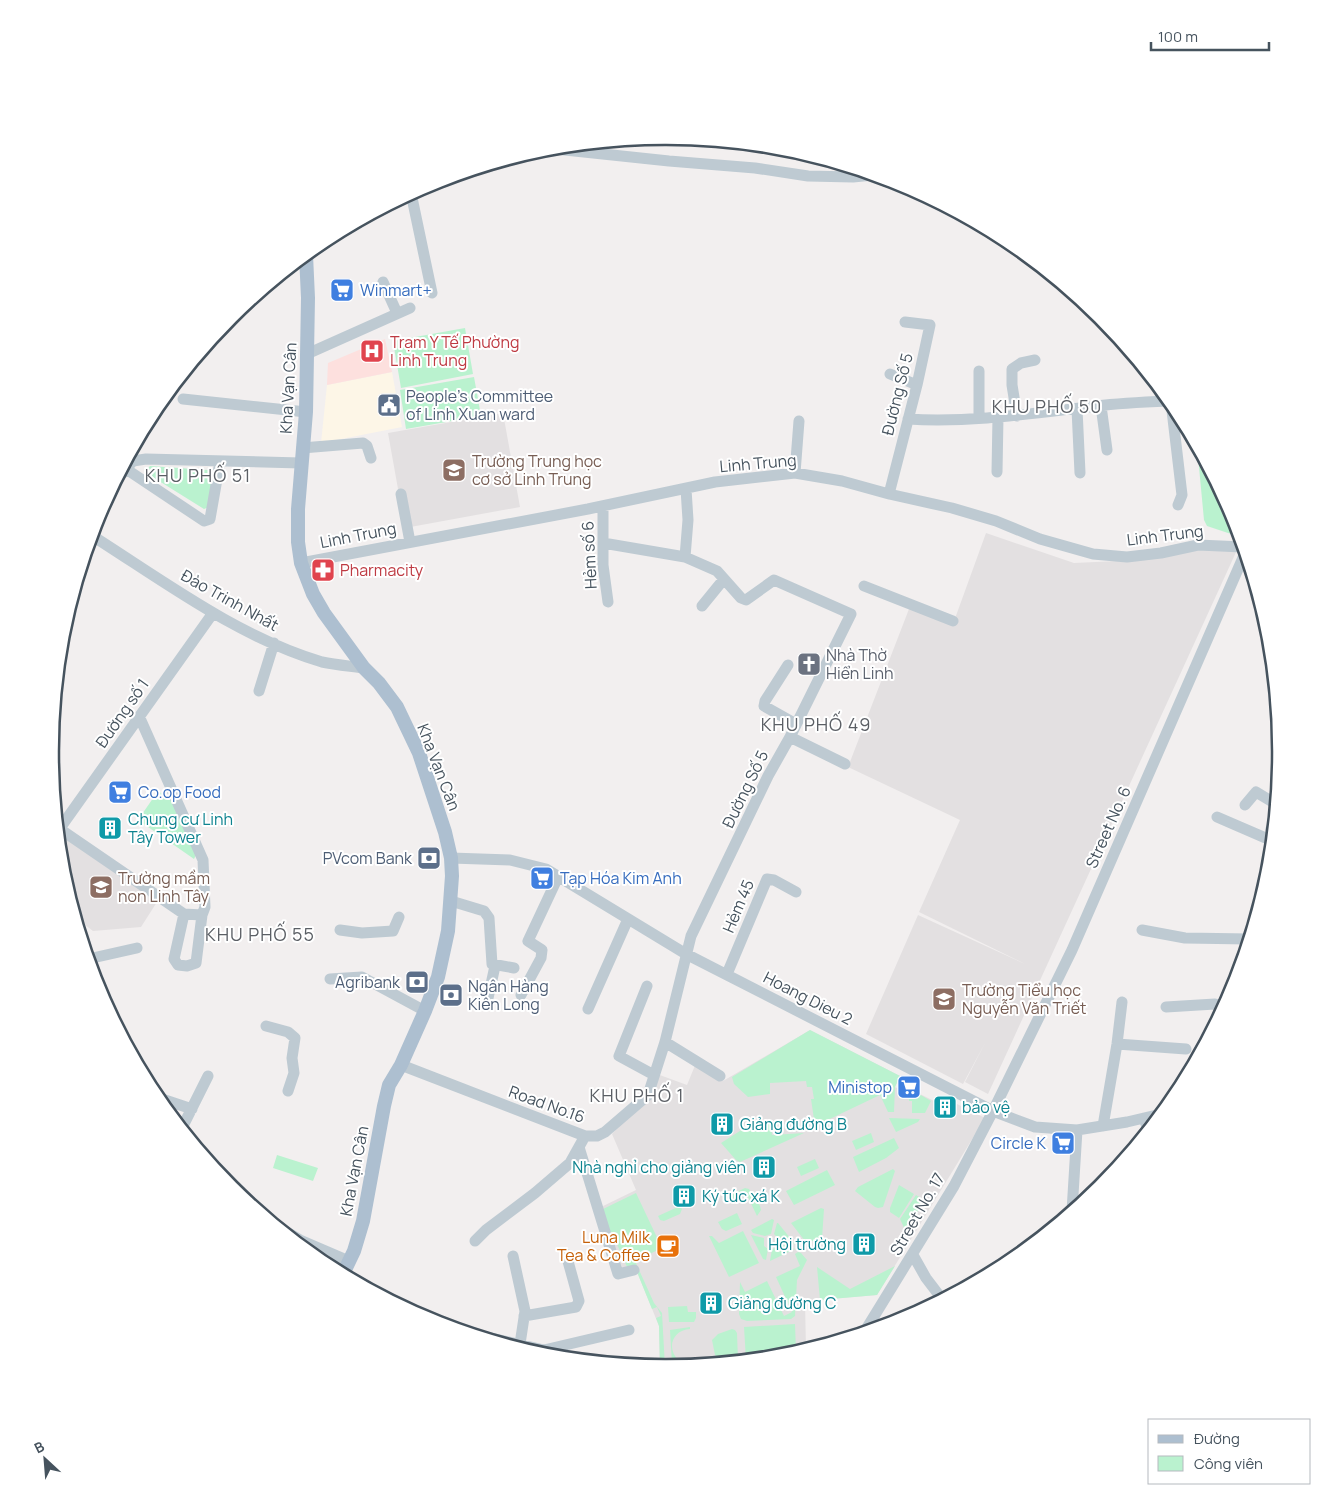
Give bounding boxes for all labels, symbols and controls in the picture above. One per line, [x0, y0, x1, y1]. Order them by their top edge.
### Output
scale bar [1151, 20, 1268, 52]
text: 100 m [1158, 26, 1198, 47]
supermarket icon: Winmart+ [329, 277, 355, 303]
place label: Winmart+ [360, 279, 432, 301]
place label: Trạm Y Tế Phường Linh Trung [390, 331, 520, 371]
hospital icon: Trạm Y Tế Phường Linh Trung [359, 338, 385, 364]
street label: Kha Vạn Cân [275, 342, 301, 434]
street label: Đường Số 5 [876, 351, 918, 437]
place label: People's Committee of Linh Xuan ward [406, 385, 553, 425]
public building icon: People's Committee of Linh Xuan ward [376, 392, 402, 418]
district label: KHU PHỐ 50 [992, 393, 1102, 418]
street label: Linh Trung [719, 449, 797, 477]
place label: Trường Trung học cơ sở Linh Trung [472, 450, 602, 490]
school or university icon: Trường Trung học cơ sở Linh Trung [441, 457, 467, 483]
district label: KHU PHỐ 51 [145, 462, 251, 487]
street label: Linh Trung [318, 517, 398, 553]
street label: Linh Trung [1125, 519, 1205, 551]
street label: Hẻm số 6 [576, 520, 602, 590]
pharmacy icon: Pharmacity [310, 557, 336, 583]
place label: Pharmacity [340, 559, 424, 581]
street label: Đào Trinh Nhất [177, 564, 283, 636]
place label: Nhà Thờ Hiển Linh [826, 644, 893, 684]
church icon: Nhà Thờ Hiển Linh [796, 651, 822, 677]
street label: Đường số 1 [90, 674, 154, 752]
district label: KHU PHỐ 49 [761, 711, 871, 736]
street label: Kha Vạn Cân [412, 720, 466, 814]
street label: Đường Số 5 [717, 746, 773, 832]
supermarket icon: Co.op Food [107, 779, 133, 805]
place label: Co.op Food [138, 781, 221, 803]
street label: Street No. 6 [1080, 783, 1136, 871]
place label: Chung cư Linh Tây Tower [128, 808, 233, 848]
building icon: Chung cư Linh Tây Tower [97, 815, 123, 841]
bank icon: PVcom Bank [416, 845, 442, 871]
place label: PVcom Bank [323, 847, 413, 869]
supermarket icon: Tạp Hóa Kim Anh [529, 865, 555, 891]
place label: Trường mầm non Linh Tây [118, 867, 210, 907]
place label: Tạp Hóa Kim Anh [560, 867, 682, 889]
school or university icon: Trường mầm non Linh Tây [88, 874, 114, 900]
street label: Hẻm 45 [717, 876, 759, 936]
district label: KHU PHỐ 55 [205, 921, 315, 946]
street label: Hoang Dieu 2 [760, 966, 856, 1030]
bank icon: Agribank [404, 969, 430, 995]
place label: Agribank [335, 971, 401, 993]
place label: Ngân Hàng Kiên Long [468, 975, 549, 1015]
place label: Trường Tiểu học Nguyễn Văn Triết [962, 979, 1086, 1019]
bank icon: Ngân Hàng Kiên Long [438, 982, 464, 1008]
school or university icon: Trường Tiểu học Nguyễn Văn Triết [931, 986, 957, 1012]
supermarket icon: Ministop [896, 1074, 922, 1100]
place label: Ministop [828, 1076, 892, 1098]
street label: Road No.16 [506, 1080, 588, 1128]
district label: KHU PHỐ 1 [589, 1082, 685, 1107]
building icon: bảo vệ [932, 1094, 958, 1120]
place label: bảo vệ [962, 1096, 1010, 1118]
building icon: Giảng đường B [709, 1111, 735, 1137]
place label: Giảng đường B [740, 1113, 847, 1135]
street label: Kha Vạn Cân [334, 1124, 374, 1218]
supermarket icon: Circle K [1050, 1130, 1076, 1156]
place label: Circle K [991, 1132, 1046, 1154]
building icon: Nhà nghỉ cho giảng viên [751, 1154, 777, 1180]
place label: Nhà nghỉ cho giảng viên [572, 1156, 746, 1178]
street label: Street No. 17 [885, 1169, 949, 1259]
building icon: Ký túc xá K [671, 1183, 697, 1209]
place label: Ký túc xá K [702, 1185, 781, 1207]
place label: Luna Milk Tea & Coffee [557, 1226, 651, 1266]
building icon: Hội trường [851, 1231, 877, 1257]
cafe icon: Luna Milk Tea & Coffee [655, 1233, 681, 1259]
place label: Hội trường [768, 1233, 846, 1255]
building icon: Giảng đường C [698, 1290, 724, 1316]
place label: Giảng đường C [728, 1292, 836, 1314]
legend [1148, 1419, 1311, 1484]
text: Đường [1194, 1428, 1240, 1449]
north arrow [20, 1434, 70, 1484]
text: B [31, 1436, 47, 1457]
text: Công viên [1194, 1453, 1263, 1474]

